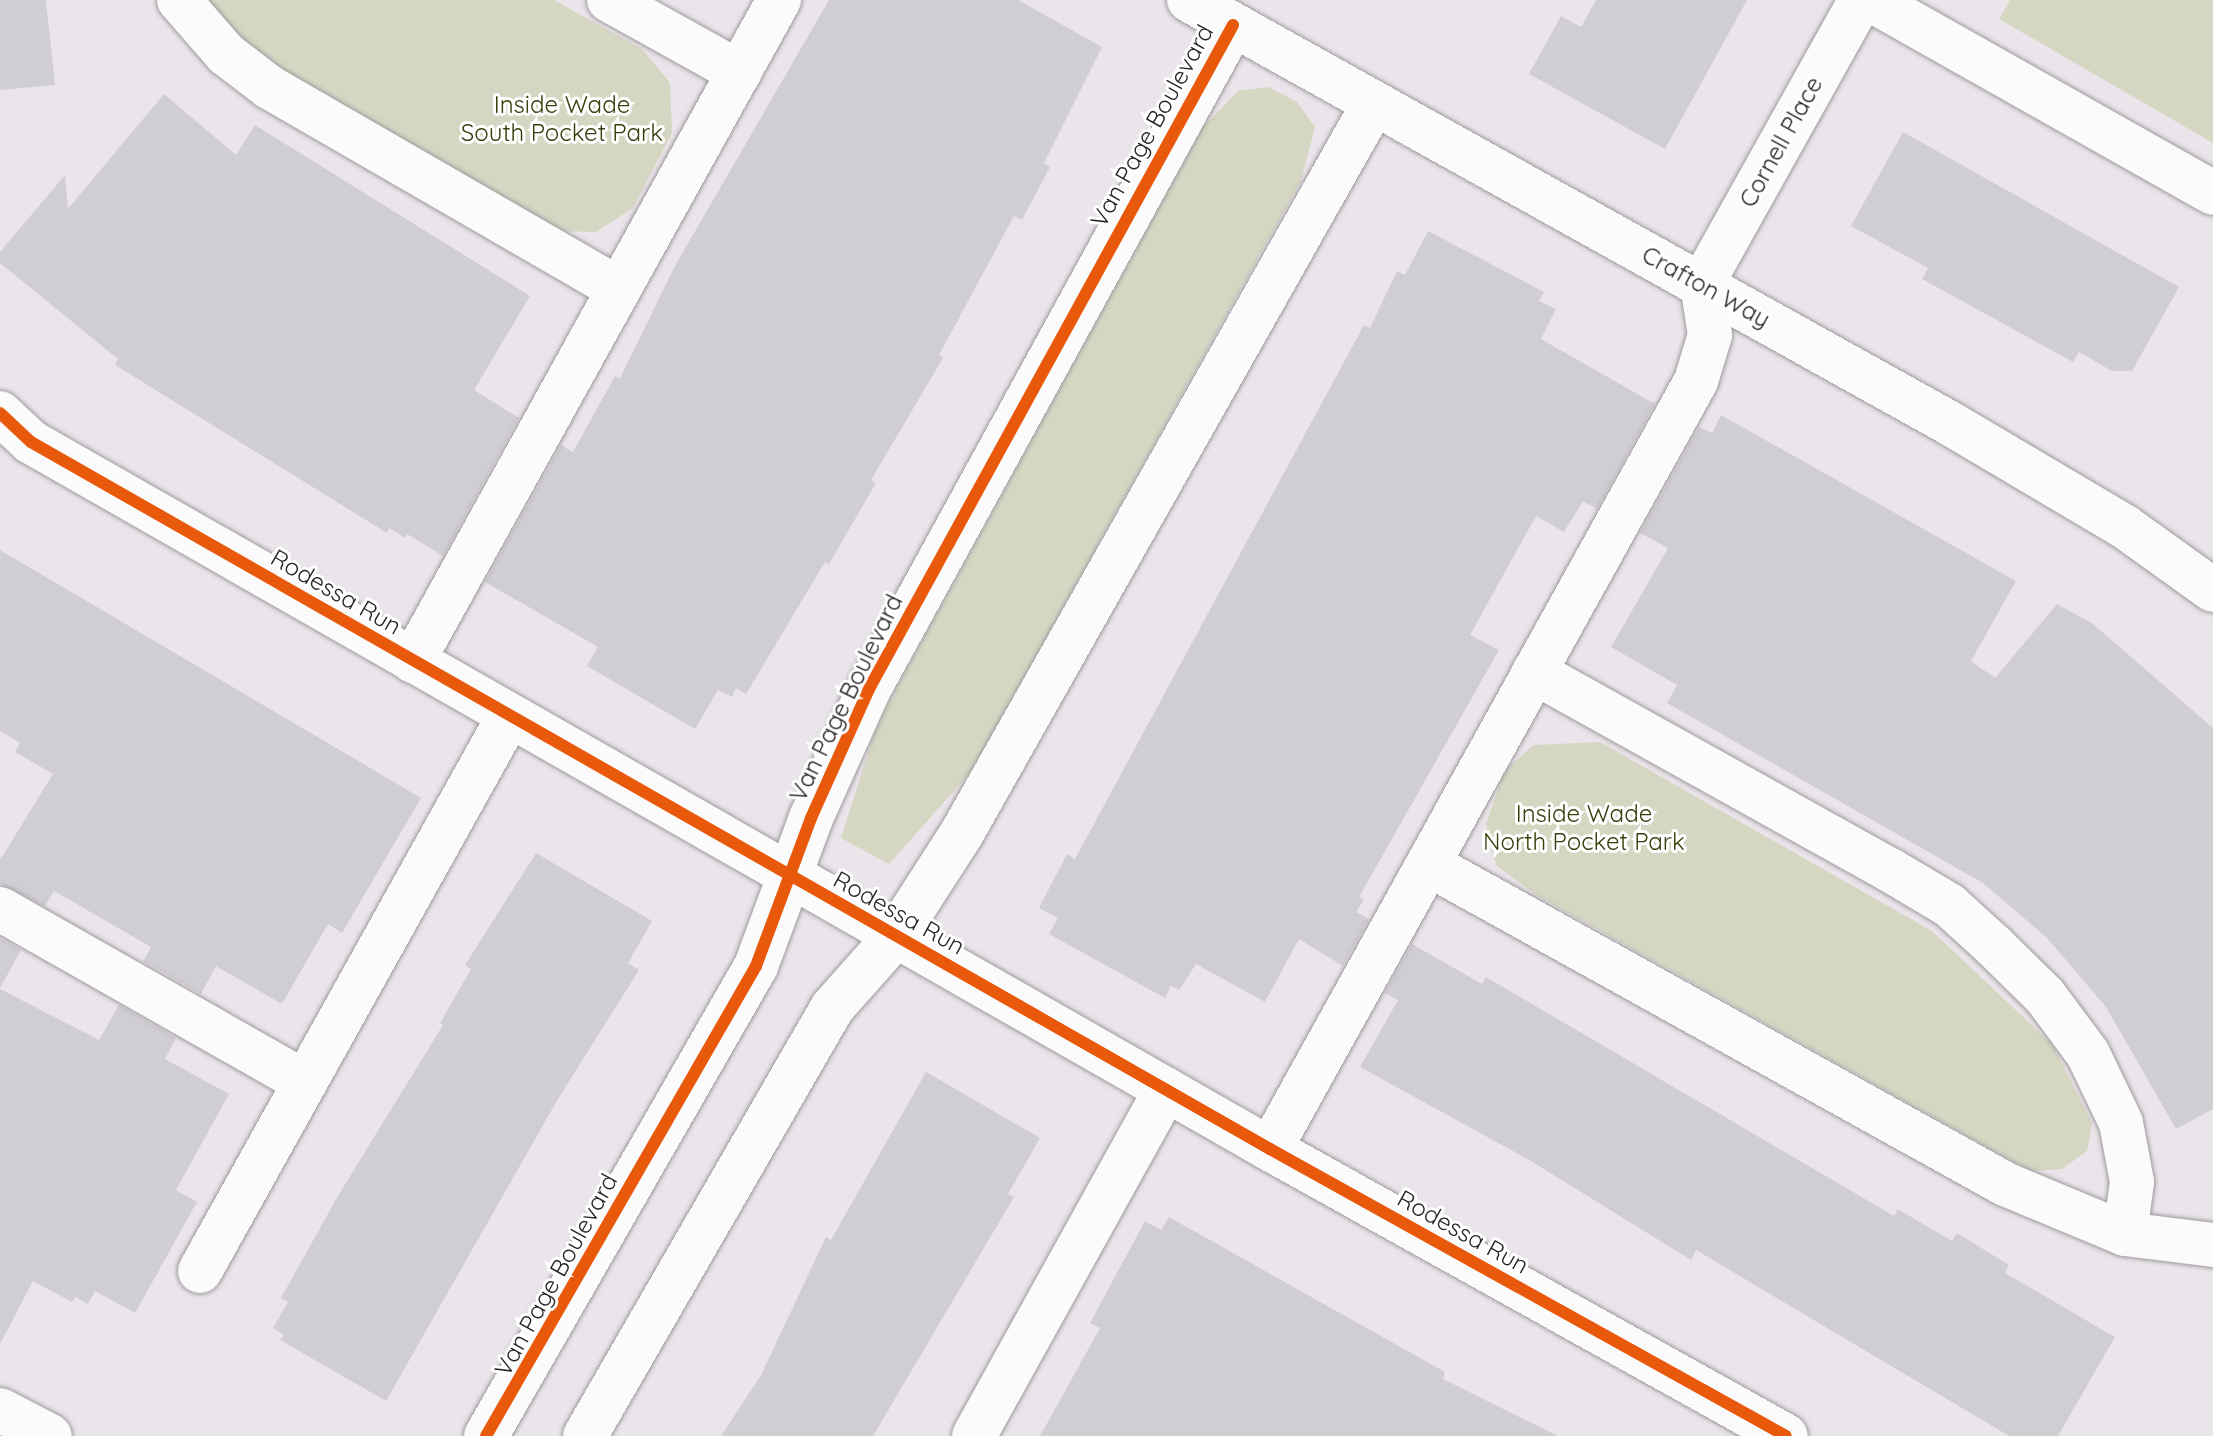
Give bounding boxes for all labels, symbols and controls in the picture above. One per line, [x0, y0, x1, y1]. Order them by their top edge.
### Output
street label: Van Page Boulevard [1084, 20, 1220, 232]
street label: Cornell Place [1733, 72, 1829, 212]
park label: Inside Wade South Pocket Park [461, 91, 663, 147]
street label: Crafton Way [1637, 240, 1775, 334]
street label: Rodessa Run [266, 543, 406, 641]
street label: Van Page Boulevard [783, 590, 909, 806]
park label: Inside Wade North Pocket Park [1483, 800, 1685, 856]
street label: Rodessa Run [828, 865, 970, 961]
street label: Van Page Boulevard [488, 1169, 624, 1381]
street label: Rodessa Run [1392, 1184, 1534, 1280]

